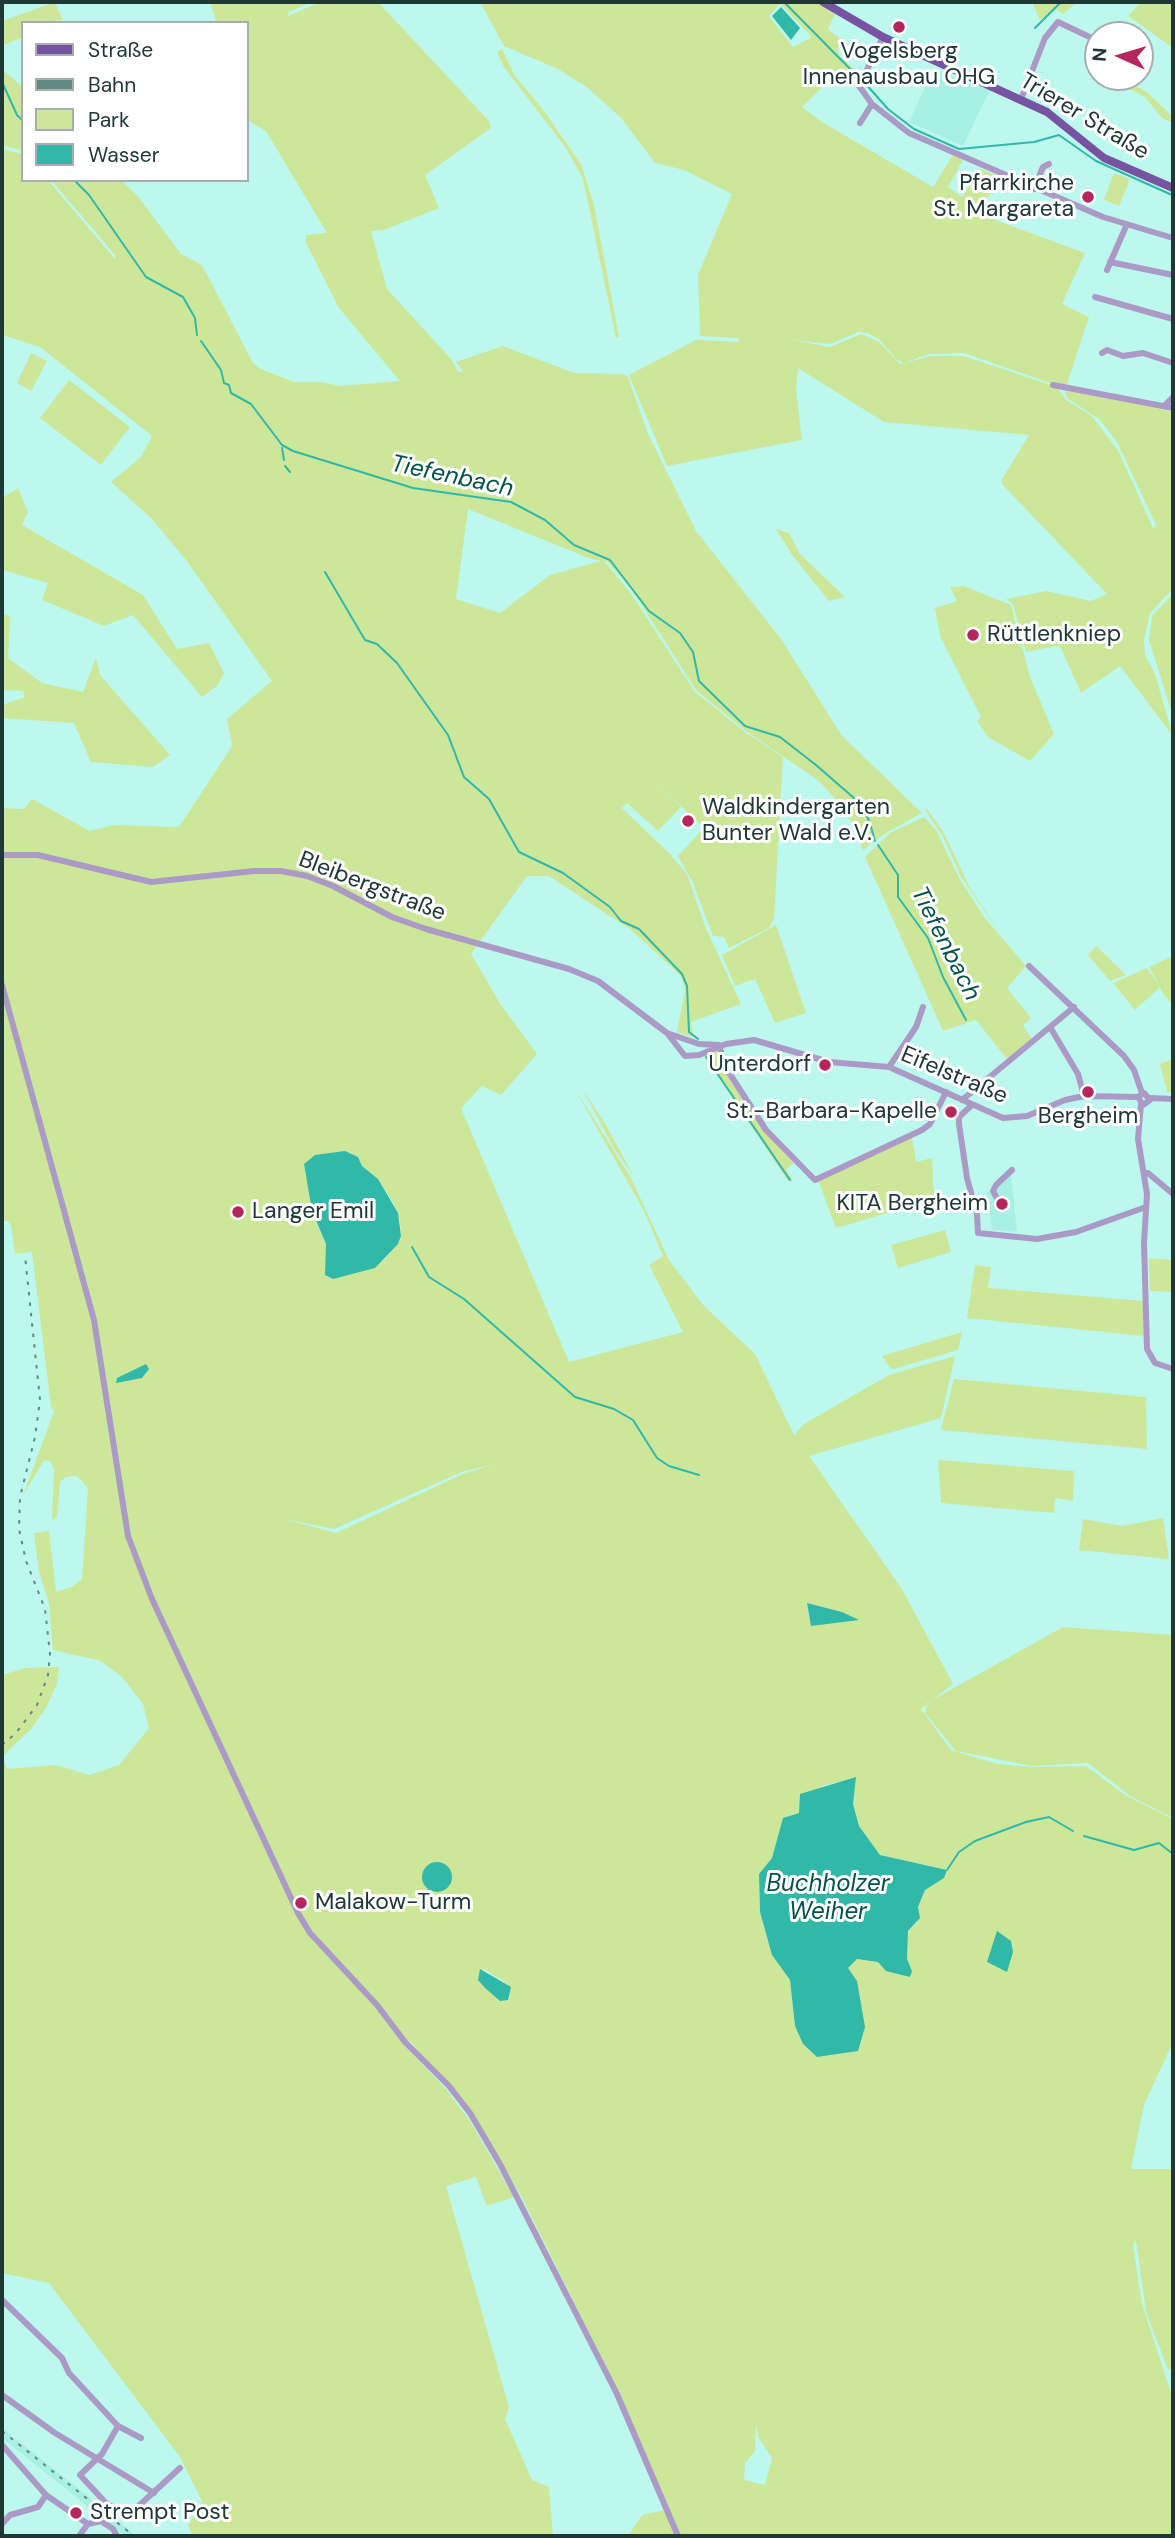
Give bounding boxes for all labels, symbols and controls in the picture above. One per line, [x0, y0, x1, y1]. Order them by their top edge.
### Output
marker: Vogelsberg Innenausbau OHG [891, 19, 907, 35]
legend [21, 21, 248, 182]
north arrow [1084, 21, 1154, 91]
text: Straße [88, 36, 153, 64]
place label: Vogelsberg Innenausbau OHG [803, 38, 995, 92]
text: N [1087, 47, 1112, 62]
street label: Trierer Straße [1014, 68, 1154, 166]
text: Bahn [88, 71, 136, 99]
text: Park [88, 106, 129, 134]
text: Wasser [88, 141, 160, 169]
place label: Pfarrkirche St. Margareta [933, 170, 1074, 224]
marker: Pfarrkirche St. Margareta [1080, 189, 1096, 205]
water label: Tiefenbach [388, 450, 516, 504]
place label: Rüttlenkniep [987, 621, 1121, 649]
marker: Rüttlenkniep [965, 627, 981, 643]
place label: Waldkindergarten Bunter Wald e.V. [702, 794, 890, 848]
marker: Waldkindergarten Bunter Wald e.V. [680, 813, 696, 829]
street label: Bleibergstraße [295, 846, 449, 928]
water label: Tiefenbach [904, 882, 986, 1006]
street label: Eifelstraße [897, 1041, 1011, 1111]
place label: Unterdorf [709, 1051, 811, 1079]
marker: Unterdorf [817, 1057, 833, 1073]
marker: Bergheim [1080, 1084, 1096, 1100]
place label: St.-Barbara-Kapelle [726, 1098, 937, 1126]
place label: Bergheim [1038, 1103, 1138, 1131]
marker: St.-Barbara-Kapelle [943, 1104, 959, 1120]
place label: KITA Bergheim [836, 1190, 988, 1218]
marker: KITA Bergheim [994, 1196, 1010, 1212]
place label: Langer Emil [252, 1198, 374, 1226]
marker: Langer Emil [230, 1204, 246, 1220]
water label: Buchholzer Weiher [766, 1871, 890, 1927]
place label: Malakow-Turm [315, 1889, 471, 1917]
marker: Malakow-Turm [293, 1895, 309, 1911]
place label: Strempt Post [90, 2499, 229, 2527]
marker: Strempt Post [68, 2505, 84, 2521]

